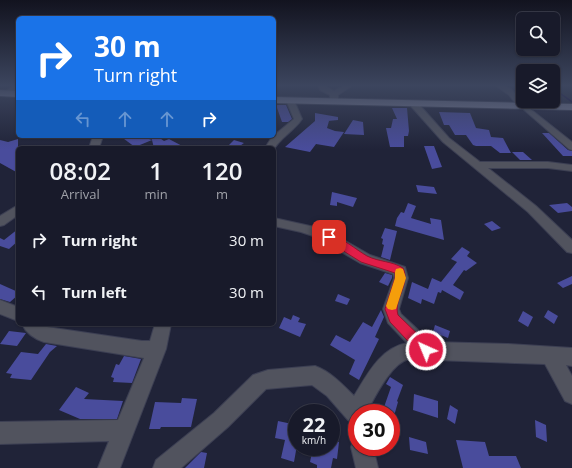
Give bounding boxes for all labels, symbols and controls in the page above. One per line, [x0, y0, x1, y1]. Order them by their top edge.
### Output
map controls [516, 12, 560, 108]
button: search [516, 12, 560, 56]
text: 30 m [94, 27, 161, 65]
icon: right [28, 32, 80, 84]
text: Turn right [94, 63, 177, 87]
button: layers [516, 64, 560, 108]
icon: left [72, 108, 94, 130]
icon: ahead [114, 108, 136, 130]
icon: ahead [156, 108, 178, 130]
icon: right [198, 108, 220, 130]
text: 08:02 [50, 154, 111, 187]
text: 1 [149, 154, 163, 187]
text: 120 [201, 154, 242, 187]
text: Arrival [61, 185, 100, 203]
text: min [145, 185, 168, 203]
text: m [216, 185, 228, 203]
pin [312, 220, 346, 254]
icon: arrive [318, 226, 340, 248]
icon: right [28, 229, 50, 251]
text: Turn right [62, 230, 137, 250]
text: 30 m [229, 230, 264, 250]
icon: left [28, 281, 50, 303]
text: Turn left [62, 282, 127, 302]
text: 30 m [229, 282, 264, 302]
position arrow [405, 329, 447, 371]
speed limit sign: 30 [348, 404, 400, 456]
text: 22 [303, 411, 325, 438]
text: km/h [302, 433, 326, 447]

